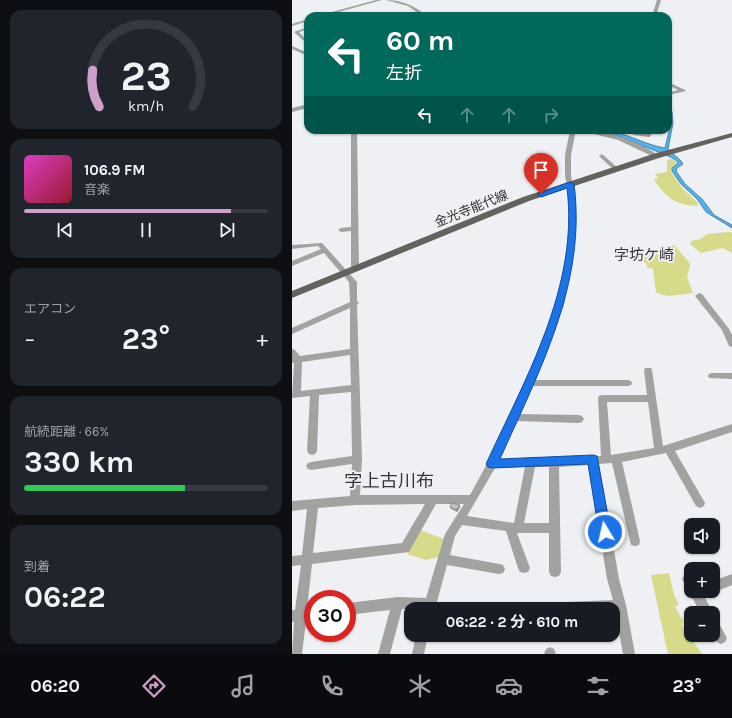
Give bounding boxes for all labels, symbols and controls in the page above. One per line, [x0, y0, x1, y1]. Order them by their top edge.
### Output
text: 60 m [386, 24, 454, 57]
icon: left [320, 28, 372, 80]
text: 23 [120, 52, 172, 100]
text: 左折 [386, 62, 422, 84]
text: km/h [128, 98, 164, 115]
icon: left [414, 104, 436, 126]
icon: ahead [456, 104, 478, 126]
icon: ahead [498, 104, 520, 126]
icon: right [540, 104, 562, 126]
pin [524, 153, 558, 194]
icon: arrive [530, 159, 552, 181]
text: 106.9 FM [84, 161, 145, 179]
text: 音楽 [84, 182, 110, 197]
street label: 金光寺能代線 [432, 187, 510, 230]
icon: previous [54, 219, 76, 241]
icon: pause [135, 219, 157, 241]
icon: next [216, 219, 238, 241]
district label: 字坊ケ崎 [614, 246, 674, 264]
text: エアコン [24, 301, 76, 316]
text: 23° [122, 321, 170, 357]
text: − [24, 326, 36, 352]
text: + [256, 326, 268, 352]
text: 航続距離 · 66% [24, 424, 109, 439]
text: 330 km [24, 444, 134, 480]
district label: 字上古川布 [344, 470, 434, 492]
position arrow [584, 511, 626, 553]
map controls [684, 518, 720, 642]
button: sound [684, 518, 720, 554]
text: 到着 [24, 559, 50, 574]
button: + [684, 562, 720, 598]
text: 06:22 [24, 579, 106, 615]
speed limit sign: 30 [304, 590, 356, 642]
button: − [684, 606, 720, 642]
text: 06:22 · 2 分 · 610 m [446, 613, 578, 631]
icon: directions [140, 672, 168, 700]
icon: music [229, 672, 257, 700]
icon: phone [318, 672, 346, 700]
icon: climate [406, 672, 434, 700]
icon: car [495, 672, 523, 700]
icon: filters [584, 672, 612, 700]
text: 06:20 [30, 675, 80, 697]
text: 23° [672, 675, 702, 697]

